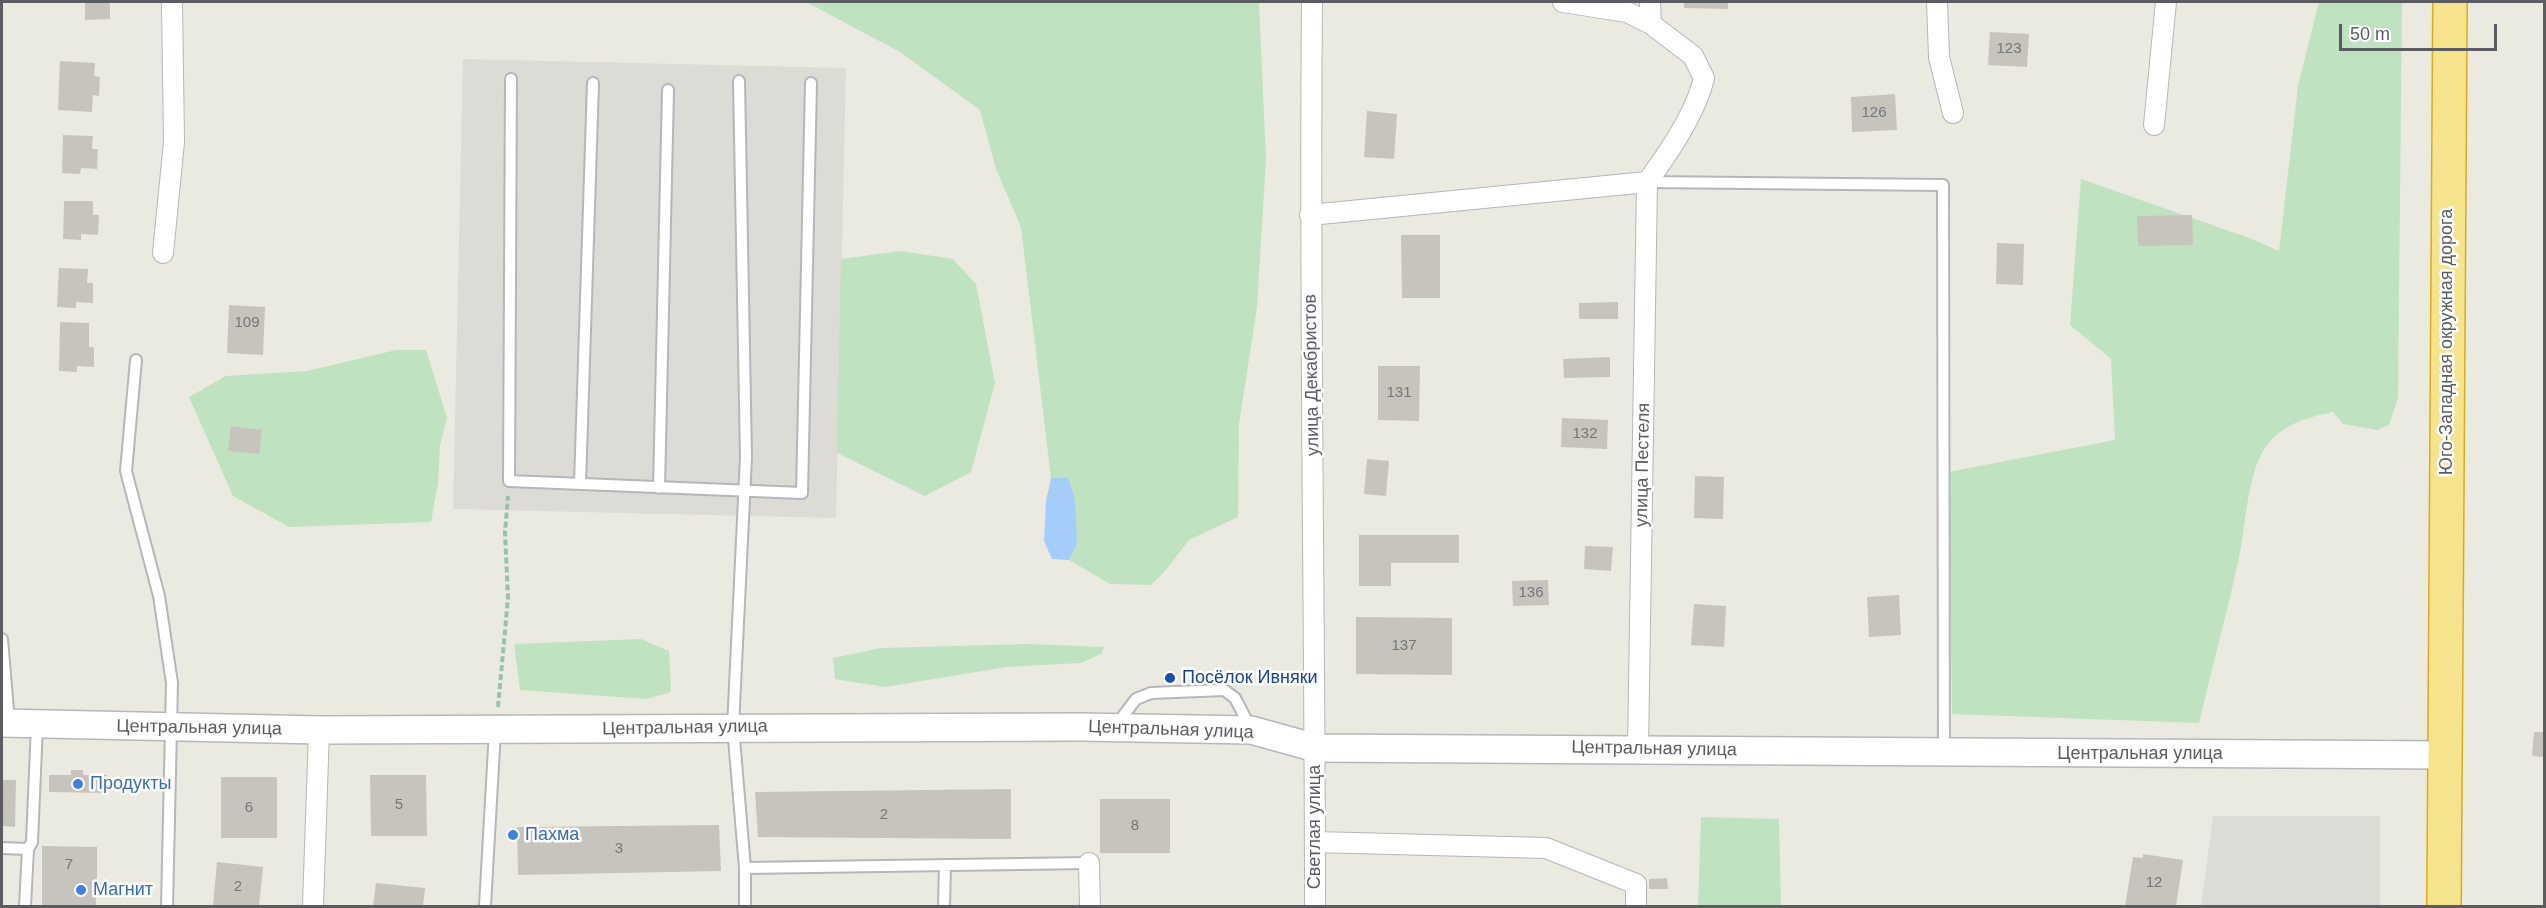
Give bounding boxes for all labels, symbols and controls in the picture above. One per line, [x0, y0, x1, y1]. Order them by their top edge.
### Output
scale bar [2342, 12, 2500, 50]
text: 50 m [2350, 24, 2390, 44]
house number: 123 [1996, 40, 2022, 58]
house number: 126 [1861, 104, 1887, 122]
street label: Юго-Западная окружная дорога [2436, 209, 2458, 475]
street label: улица Декабристов [1300, 294, 1324, 456]
house number: 109 [234, 314, 260, 332]
house number: 131 [1386, 384, 1412, 402]
street label: улица Пестеля [1631, 403, 1655, 527]
house number: 132 [1572, 425, 1598, 443]
house number: 136 [1518, 584, 1544, 602]
house number: 137 [1391, 637, 1417, 655]
place label: Посёлок Ивняки [1182, 667, 1318, 689]
marker: Посёлок Ивняки [1163, 671, 1177, 685]
street label: Центральная улица [116, 716, 282, 740]
street label: Центральная улица [602, 716, 768, 740]
street label: Центральная улица [1088, 716, 1254, 744]
street label: Центральная улица [1571, 737, 1737, 761]
street label: Центральная улица [2057, 743, 2223, 765]
street label: Светлая улица [1304, 765, 1326, 889]
place label: Продукты [90, 773, 171, 795]
marker: Продукты [71, 777, 85, 791]
house number: 5 [395, 796, 403, 814]
house number: 6 [245, 799, 253, 817]
house number: 2 [880, 806, 888, 824]
house number: 8 [1131, 817, 1139, 835]
place label: Пахма [525, 824, 579, 846]
marker: Пахма [506, 828, 520, 842]
house number: 3 [615, 840, 623, 858]
house number: 7 [65, 856, 73, 874]
house number: 12 [2146, 874, 2162, 892]
house number: 2 [234, 878, 242, 896]
place label: Магнит [93, 879, 153, 901]
marker: Магнит [74, 883, 88, 897]

